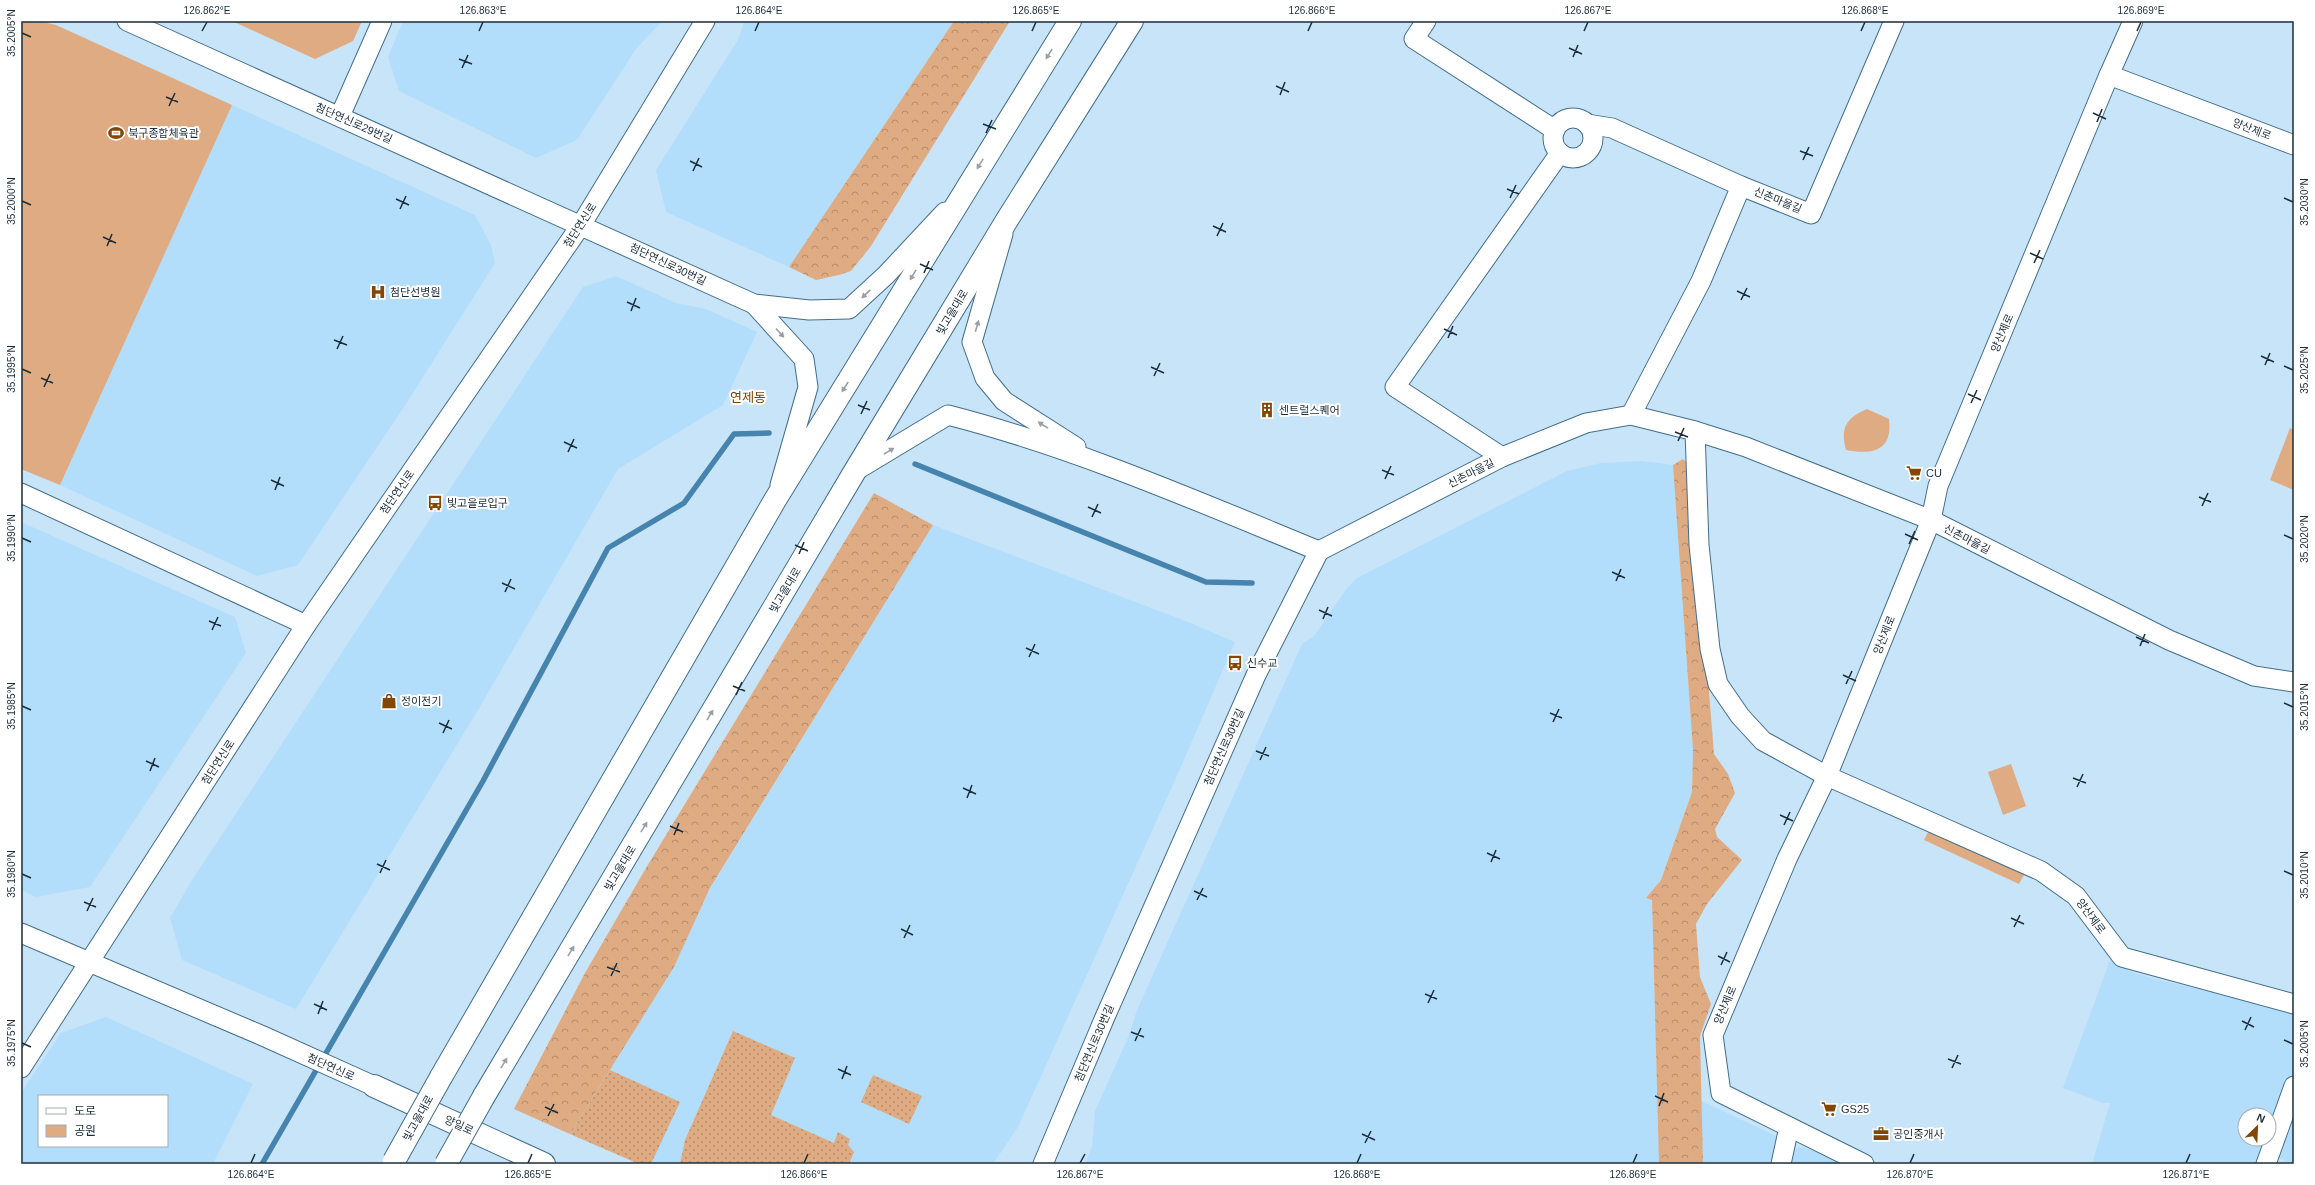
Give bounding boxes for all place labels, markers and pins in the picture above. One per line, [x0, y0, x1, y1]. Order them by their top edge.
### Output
sports icon: 북구종합체육관 [107, 124, 125, 142]
place label: 북구종합체육관 [128, 127, 199, 139]
hospital icon: 첨단선병원 [369, 283, 387, 301]
place label: 첨단선병원 [390, 286, 441, 298]
building icon: 센트럴스퀘어 [1258, 401, 1276, 419]
place label: 센트럴스퀘어 [1279, 404, 1340, 416]
supermarket icon: CU [1905, 464, 1923, 482]
place label: CU [1926, 467, 1942, 479]
bus stop icon: 빛고을로입구 [426, 494, 444, 512]
place label: 빛고을로입구 [447, 497, 508, 509]
bus stop icon: 신수교 [1226, 654, 1244, 672]
place label: 신수교 [1247, 657, 1277, 669]
shop icon: 정이전기 [380, 692, 398, 710]
place label: 정이전기 [401, 695, 441, 707]
supermarket icon: GS25 [1820, 1100, 1838, 1118]
place label: GS25 [1841, 1103, 1869, 1115]
office icon: 공인중개사 [1872, 1125, 1890, 1143]
place label: 공인중개사 [1893, 1128, 1944, 1140]

